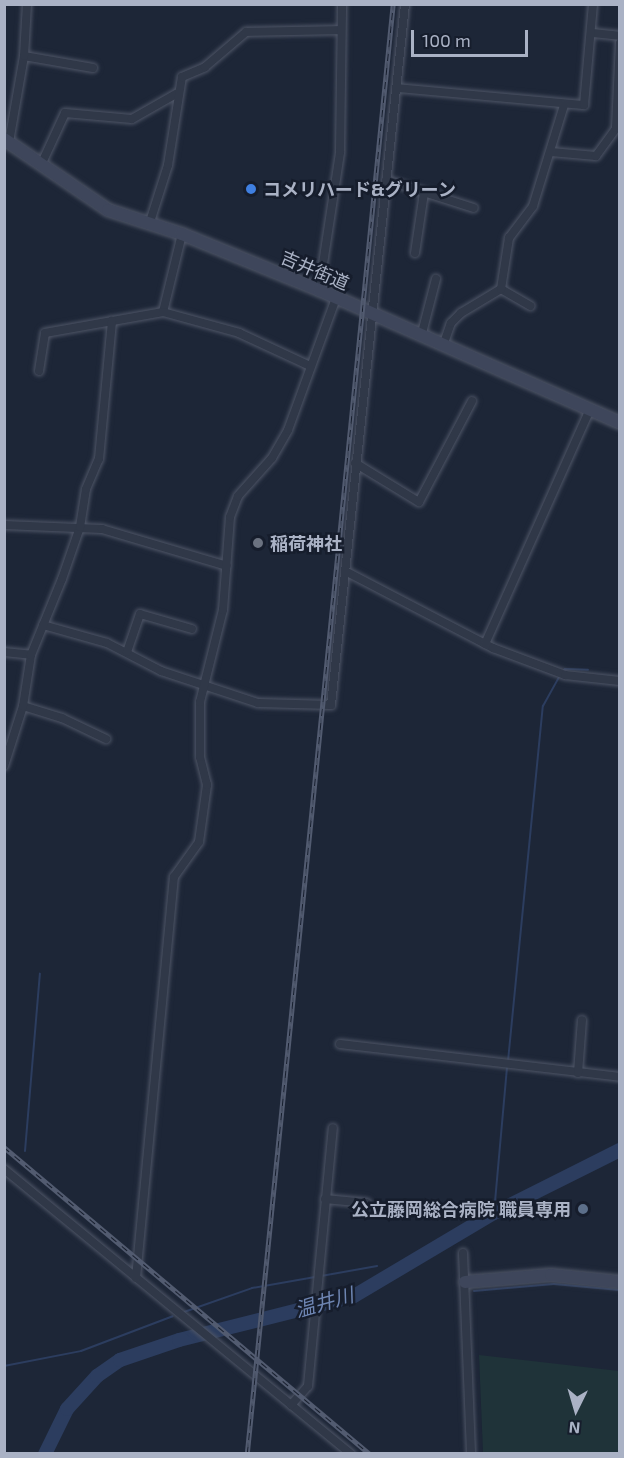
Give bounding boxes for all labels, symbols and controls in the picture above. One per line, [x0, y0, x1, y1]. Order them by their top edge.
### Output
scale bar [414, 18, 531, 56]
text: 100 m [422, 29, 471, 51]
place label: コメリハード&グリーン [263, 178, 457, 200]
marker: コメリハード&グリーン [244, 182, 258, 196]
street label: 吉井街道 [278, 246, 352, 294]
place label: 稲荷神社 [270, 532, 342, 554]
marker: 稲荷神社 [251, 536, 265, 550]
place label: 公立藤岡総合病院 職員専用 [351, 1198, 571, 1220]
marker: 公立藤岡総合病院 職員専用 [576, 1202, 590, 1216]
water label: 温井川 [292, 1282, 356, 1322]
north arrow [546, 1380, 606, 1440]
text: N [568, 1418, 581, 1438]

